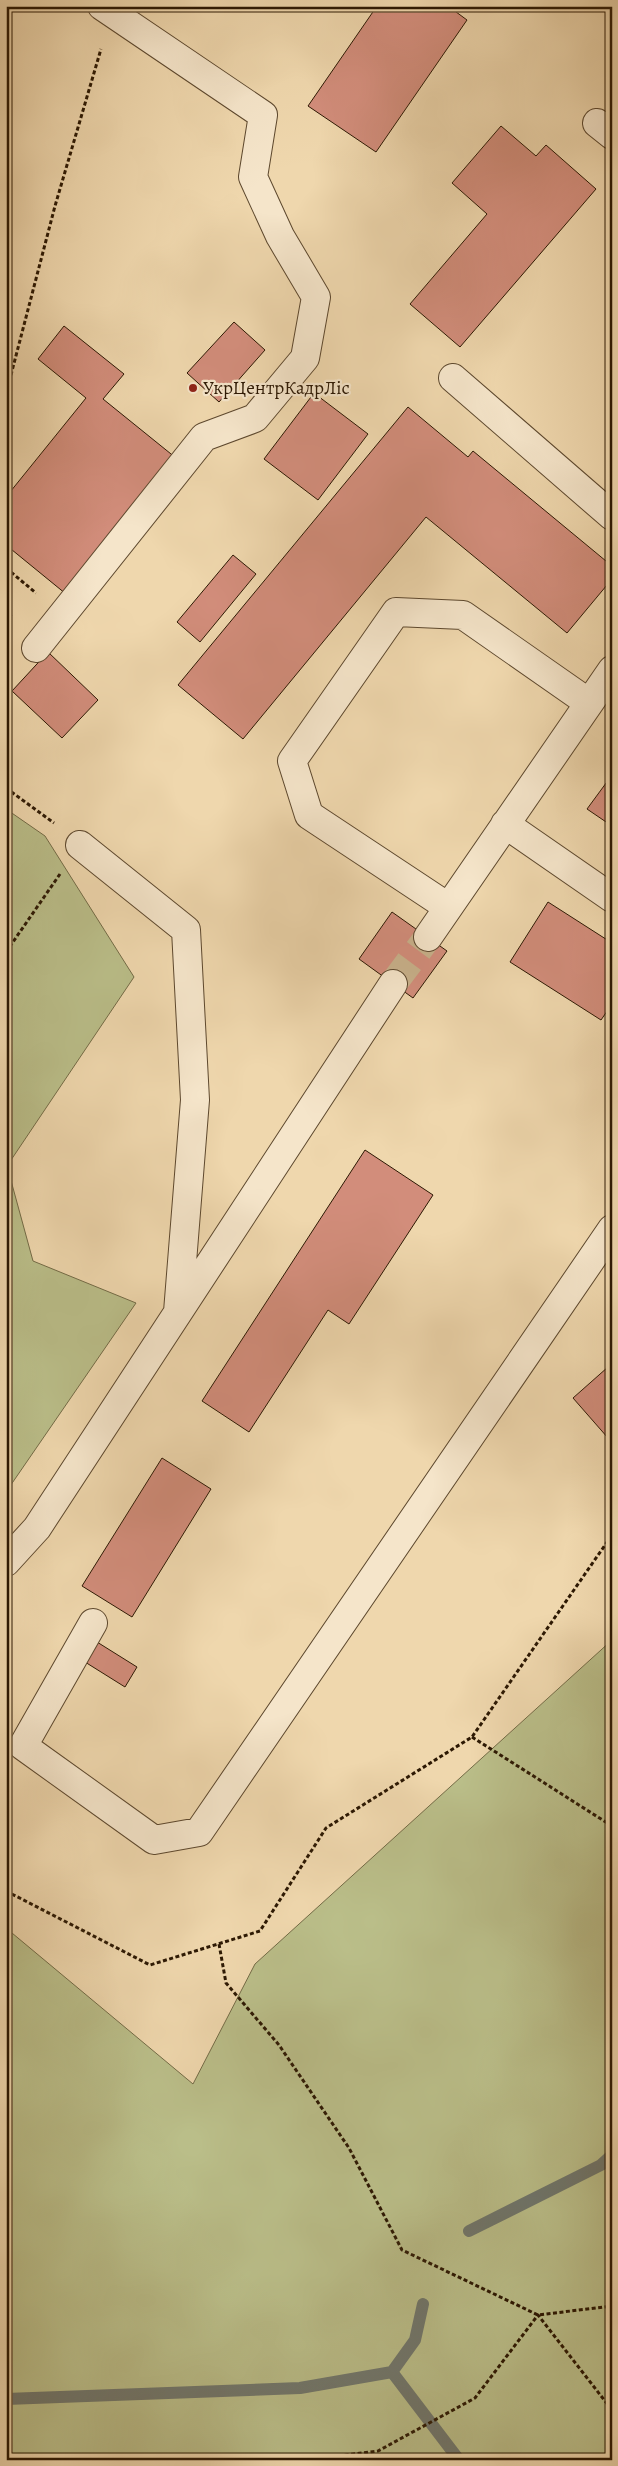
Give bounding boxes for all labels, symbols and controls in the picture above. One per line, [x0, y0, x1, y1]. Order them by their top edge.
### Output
place label: УкрЦентрКадрЛіс [203, 375, 350, 401]
marker: УкрЦентрКадрЛіс [187, 382, 199, 394]

